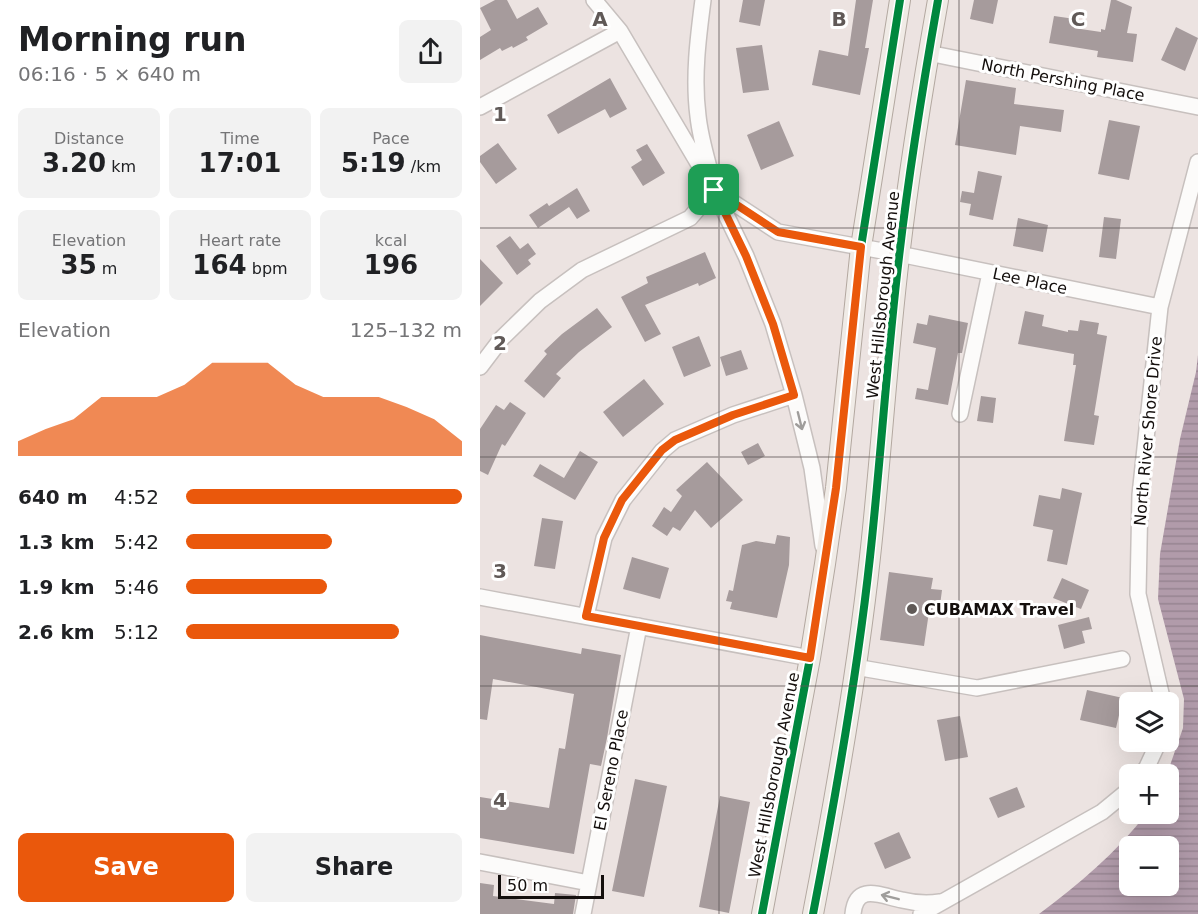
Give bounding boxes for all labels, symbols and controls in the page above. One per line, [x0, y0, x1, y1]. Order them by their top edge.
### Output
text: A [592, 7, 608, 31]
text: B [831, 7, 847, 31]
text: C [1071, 7, 1085, 31]
text: Morning run [18, 20, 246, 59]
button: share [399, 20, 462, 83]
street label: North Pershing Place [980, 55, 1146, 105]
text: 06:16 · 5 × 640 m [18, 62, 201, 86]
text: 1 [493, 102, 507, 126]
text: Distance [54, 129, 124, 148]
text: Time [220, 129, 260, 148]
text: Pace [372, 129, 410, 148]
text: 3.20 [42, 148, 106, 178]
text: 17:01 [199, 148, 281, 178]
text: 5:19 [341, 148, 406, 178]
text: km [106, 157, 136, 176]
text: /km [406, 157, 441, 176]
pin [688, 164, 739, 215]
icon: arrive [697, 173, 730, 206]
street label: West Hillsborough Avenue [863, 190, 903, 400]
text: Elevation [52, 231, 126, 250]
text: Heart rate [199, 231, 281, 250]
text: kcal [375, 231, 407, 250]
text: 35 [61, 250, 97, 280]
text: 164 [192, 250, 247, 280]
text: 196 [364, 250, 418, 280]
text: m [97, 259, 117, 278]
text: bpm [247, 259, 288, 278]
street label: Lee Place [991, 264, 1069, 298]
text: Elevation [18, 318, 111, 342]
text: 125–132 m [350, 318, 462, 342]
text: 2 [493, 331, 507, 355]
street label: North River Shore Drive [1130, 335, 1166, 527]
one-way arrow [795, 411, 807, 430]
text: 640 m [18, 485, 88, 509]
text: 4:52 [114, 485, 159, 509]
text: 1.3 km [18, 530, 95, 554]
text: 5:42 [114, 530, 159, 554]
text: 3 [493, 559, 507, 583]
text: 1.9 km [18, 575, 95, 599]
text: 5:46 [114, 575, 159, 599]
place label: CUBAMAX Travel [924, 600, 1074, 619]
marker: CUBAMAX Travel [905, 602, 919, 616]
text: 2.6 km [18, 620, 95, 644]
text: 5:12 [114, 620, 159, 644]
street label: West Hillsborough Avenue [745, 671, 803, 879]
map controls [1119, 692, 1179, 896]
button: layers [1119, 692, 1179, 752]
street label: El Sereno Place [590, 708, 632, 832]
button: + [1119, 764, 1179, 824]
text: 4 [493, 788, 507, 812]
button: Save [18, 833, 234, 902]
button: Share [246, 833, 462, 902]
button: − [1119, 836, 1179, 896]
scale bar [498, 872, 604, 900]
text: 50 m [507, 876, 548, 895]
one-way arrow [881, 891, 900, 903]

